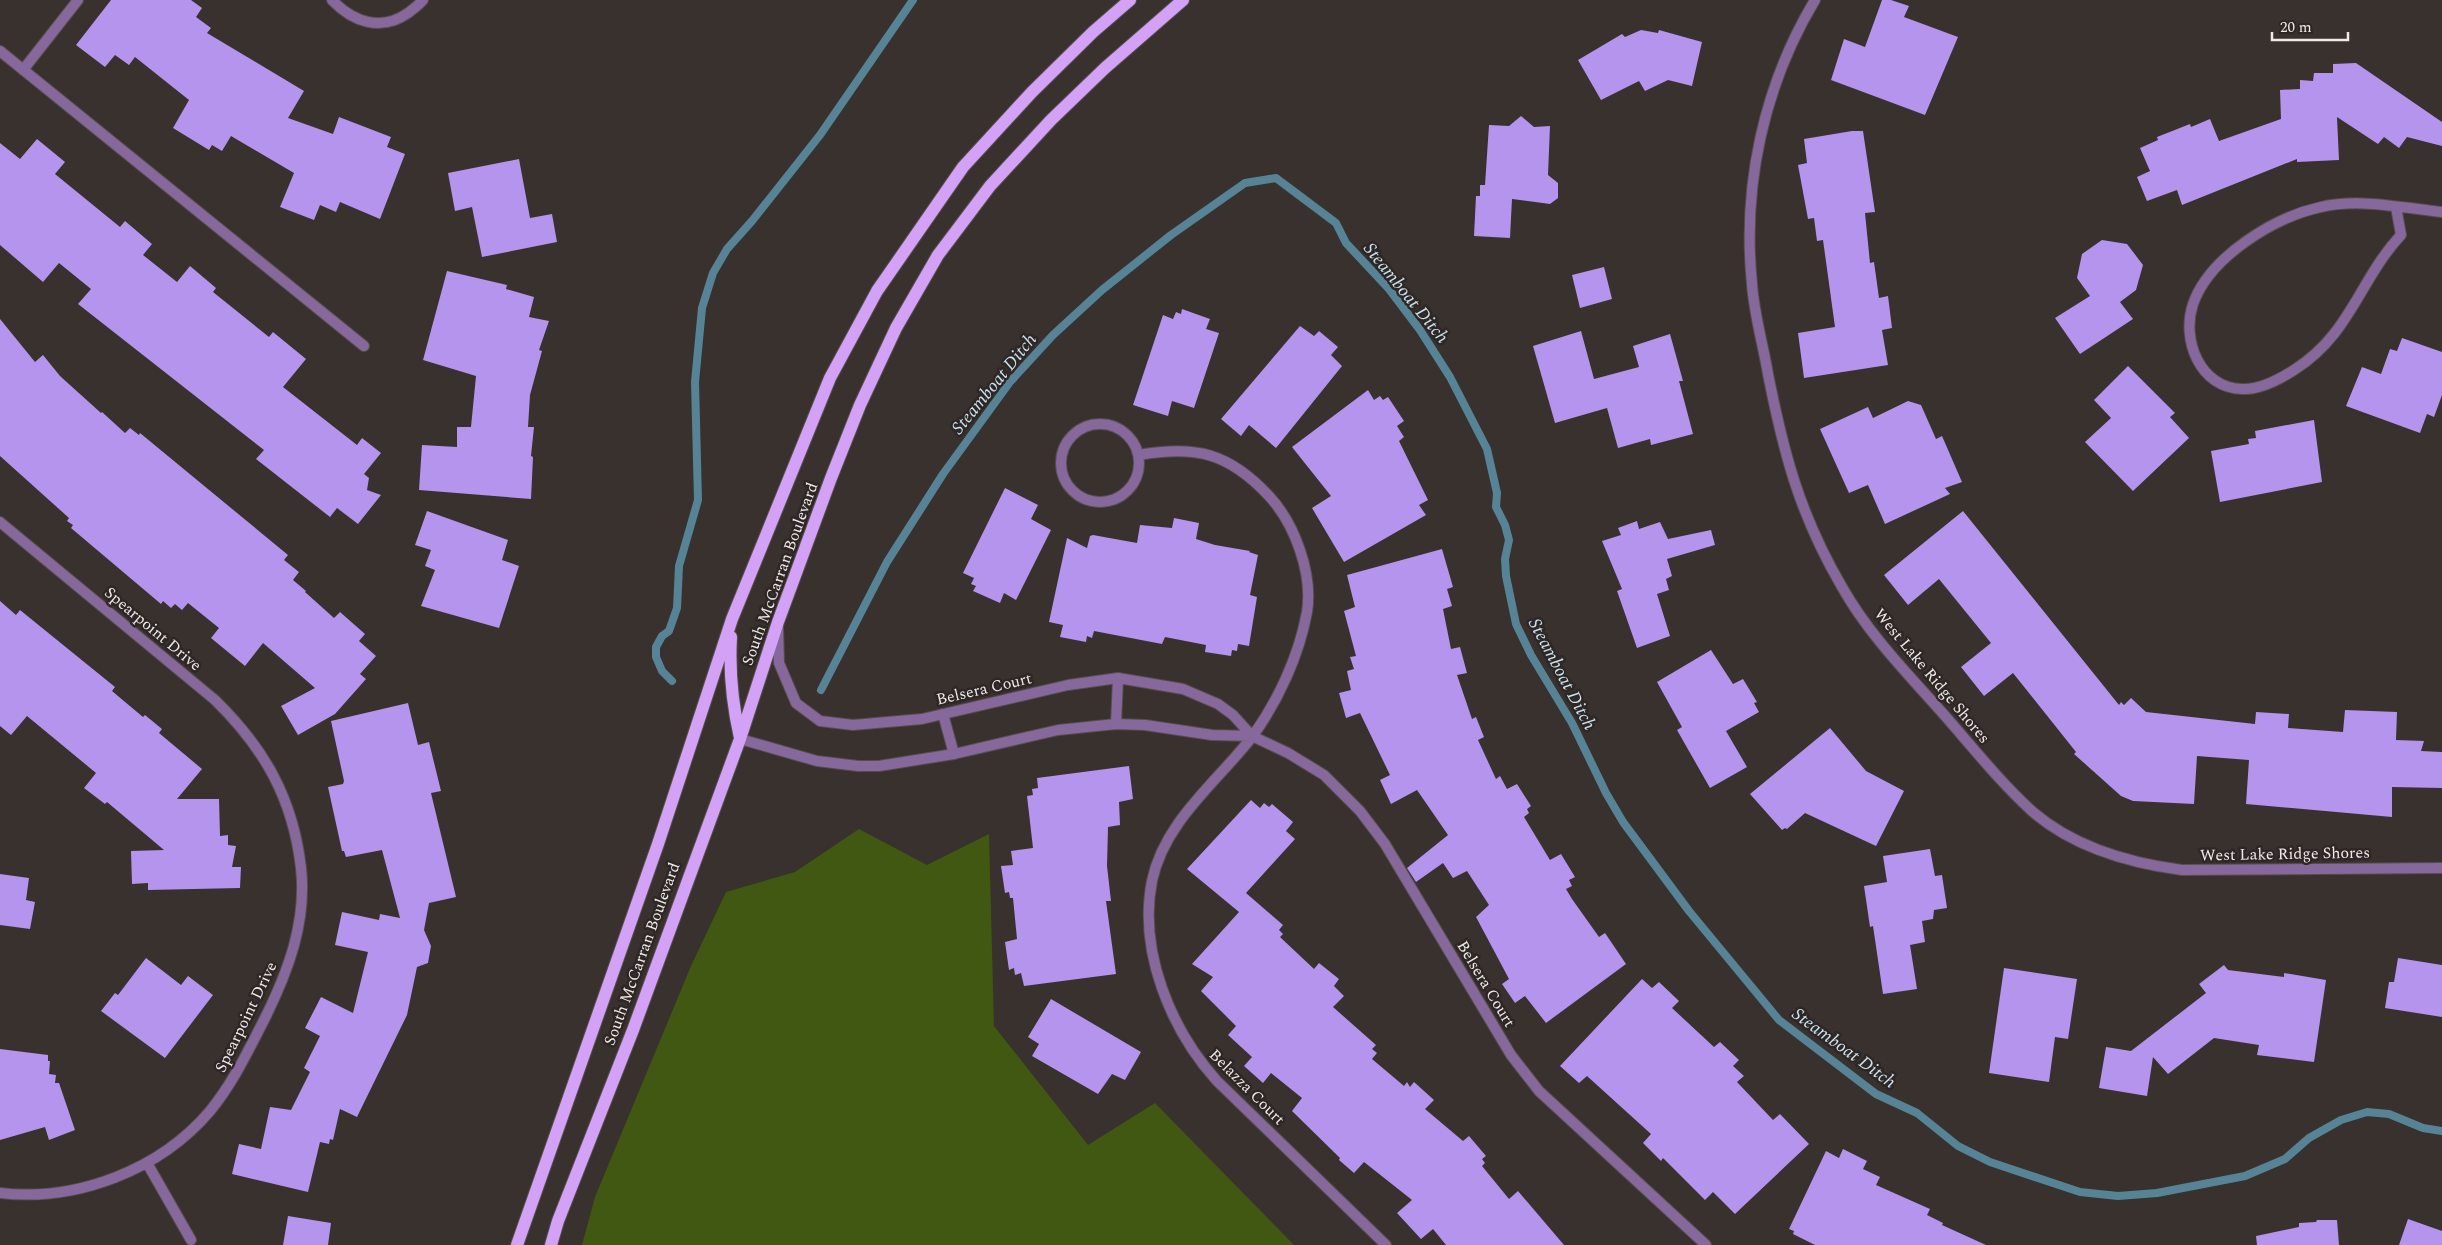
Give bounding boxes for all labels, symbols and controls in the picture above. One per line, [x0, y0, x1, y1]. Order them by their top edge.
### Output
scale bar [2272, 10, 2348, 42]
text: 20 m [2280, 16, 2312, 39]
water label: Steamboat Ditch [1357, 237, 1455, 349]
water label: Steamboat Ditch [945, 328, 1043, 440]
street label: South McCarran Boulevard [736, 479, 824, 669]
street label: Spearpoint Drive [99, 581, 207, 677]
street label: West Lake Ridge Shores [1868, 603, 1996, 749]
water label: Steamboat Ditch [1521, 613, 1603, 735]
street label: Belsera Court [934, 666, 1034, 712]
street label: West Lake Ridge Shores [2200, 841, 2370, 867]
street label: South McCarran Boulevard [598, 859, 686, 1049]
street label: Belsera Court [1451, 936, 1522, 1032]
street label: Spearpoint Drive [209, 958, 283, 1076]
water label: Steamboat Ditch [1786, 1001, 1902, 1095]
street label: Belazza Court [1203, 1043, 1291, 1131]

